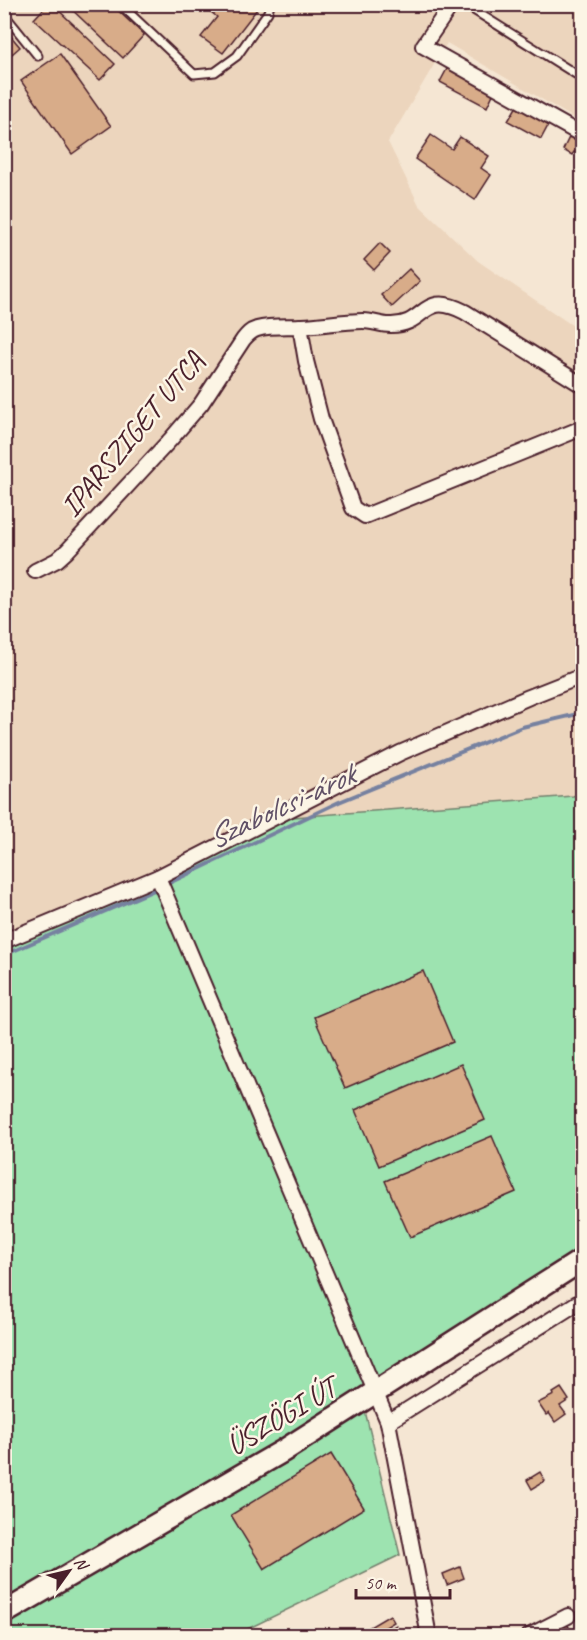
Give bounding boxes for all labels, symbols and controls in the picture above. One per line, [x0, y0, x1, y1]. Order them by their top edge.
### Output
street label: IPARSZIGET UTCA [52, 343, 213, 525]
water label: Szabolcsi-árok [201, 752, 366, 858]
street label: ÜSZÖGI ÚT [219, 1365, 348, 1464]
north arrow [39, 1541, 99, 1601]
text: N [70, 1553, 93, 1575]
scale bar [356, 1562, 450, 1600]
text: 50 m [365, 1572, 398, 1594]

